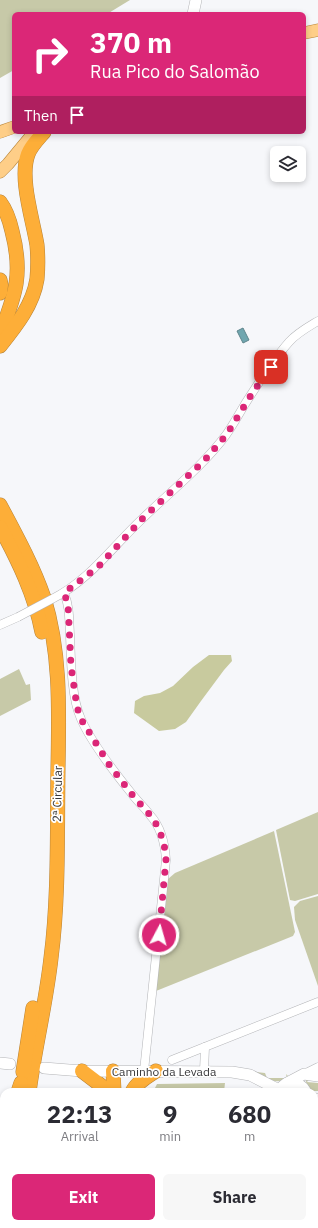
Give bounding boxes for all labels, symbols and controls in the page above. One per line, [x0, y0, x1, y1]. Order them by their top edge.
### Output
text: 370 m [90, 24, 172, 61]
icon: right [24, 28, 76, 80]
text: Rua Pico do Salomão [90, 60, 260, 83]
icon: arrive [66, 104, 88, 126]
text: Then [24, 106, 58, 125]
map controls [270, 146, 306, 182]
button: layers [270, 146, 306, 182]
pin [254, 350, 288, 384]
icon: arrive [260, 356, 282, 378]
street label: 2ª Circular [49, 765, 65, 822]
position arrow [138, 914, 180, 956]
street label: Caminho da Levada [112, 1064, 217, 1079]
text: 22:13 [47, 1098, 112, 1130]
text: 9 [163, 1098, 177, 1130]
text: 680 [228, 1098, 271, 1130]
text: Arrival [61, 1128, 99, 1145]
text: min [159, 1128, 181, 1145]
text: m [244, 1128, 255, 1145]
button: Exit [12, 1174, 155, 1220]
button: Share [163, 1174, 306, 1220]

